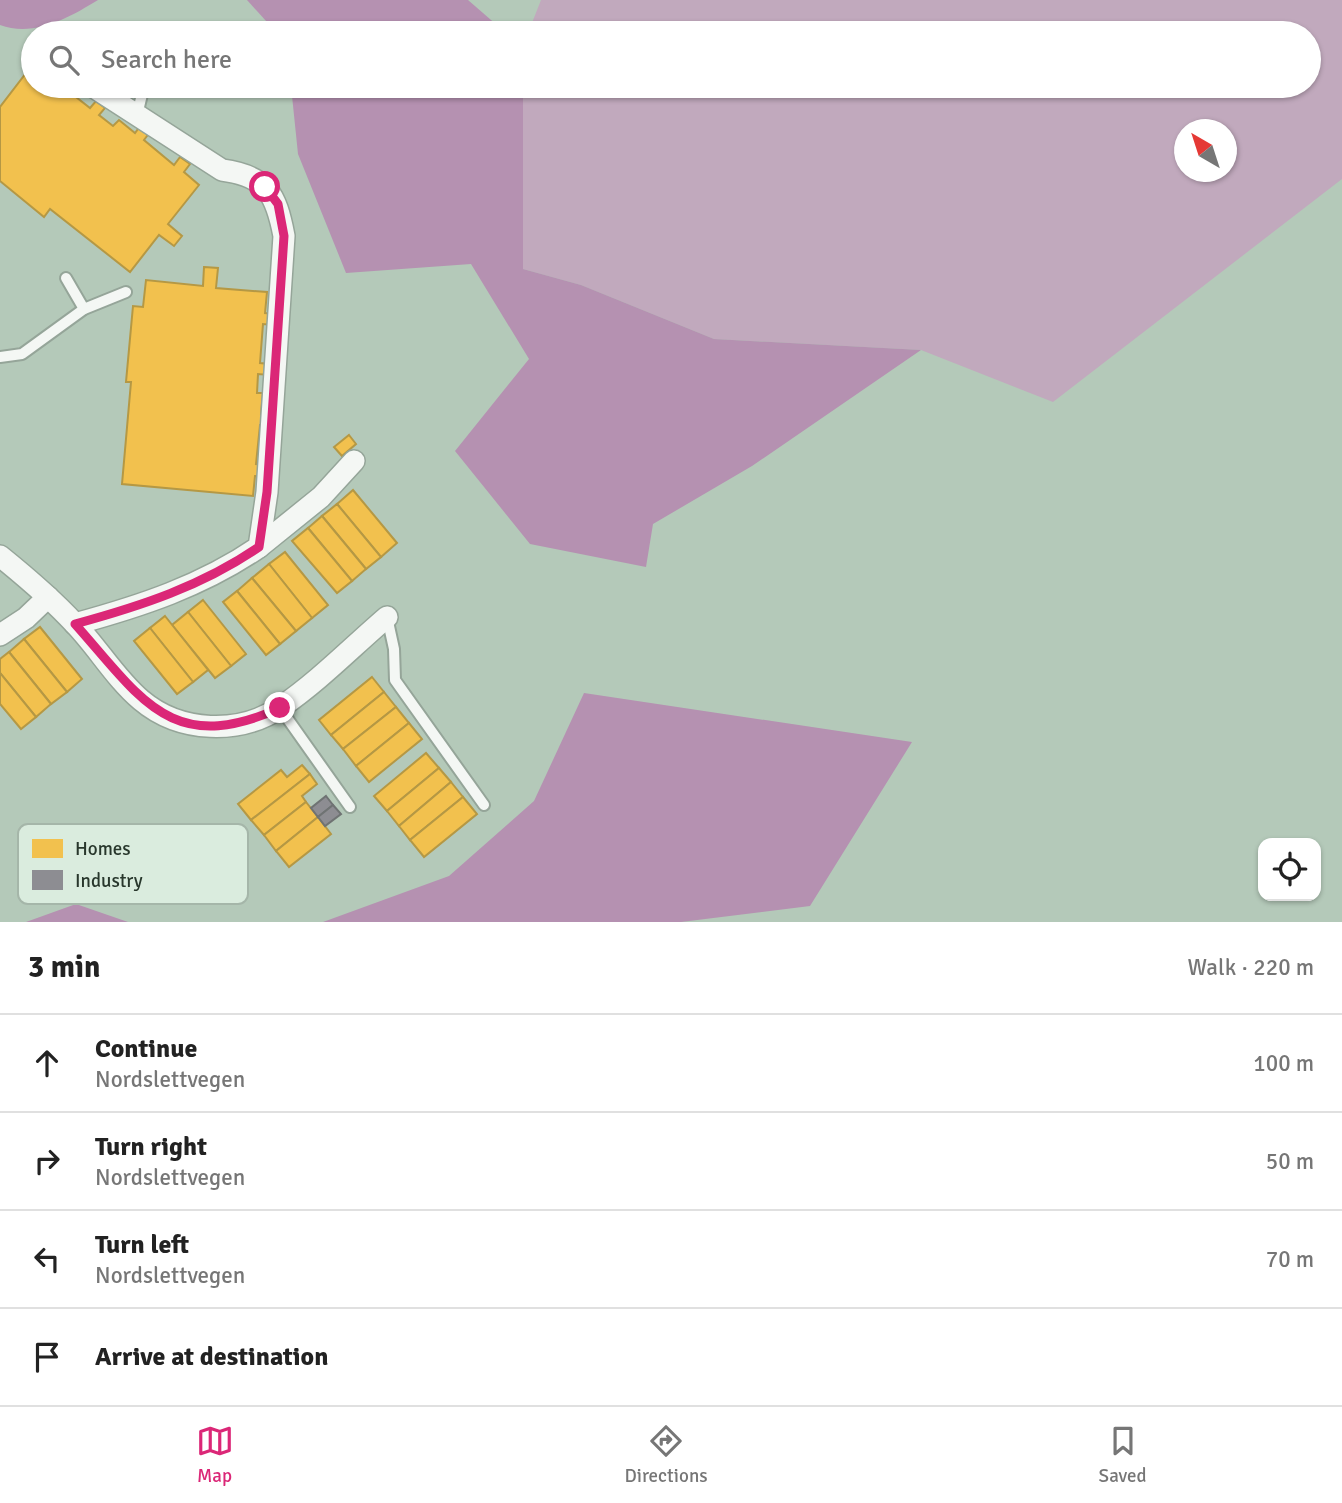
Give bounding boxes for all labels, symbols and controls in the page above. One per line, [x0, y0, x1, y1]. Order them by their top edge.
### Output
search box [21, 21, 1321, 98]
icon: search [45, 41, 83, 79]
text: Search here [101, 44, 232, 76]
north arrow [1174, 119, 1237, 182]
route start [249, 171, 280, 202]
route end [264, 692, 295, 723]
legend [18, 824, 248, 904]
text: Homes [75, 837, 131, 861]
map controls [1258, 838, 1321, 901]
button: locate [1258, 838, 1321, 901]
text: Industry [75, 869, 143, 893]
text: 3 min [28, 949, 100, 986]
text: Walk · 220 m [1188, 953, 1314, 982]
text: Continue [95, 1033, 197, 1065]
icon: ahead [28, 1044, 66, 1082]
text: 100 m [1253, 1049, 1314, 1078]
text: Nordslettvegen [95, 1065, 245, 1094]
text: Turn right [95, 1131, 207, 1163]
icon: right [28, 1142, 66, 1180]
text: 50 m [1266, 1147, 1314, 1176]
text: Nordslettvegen [95, 1163, 245, 1192]
text: Turn left [95, 1229, 189, 1261]
icon: left [28, 1240, 66, 1278]
text: 70 m [1266, 1245, 1314, 1274]
text: Nordslettvegen [95, 1261, 245, 1290]
icon: arrive [28, 1338, 66, 1376]
text: Arrive at destination [95, 1341, 328, 1373]
tab: Map [196, 1422, 234, 1488]
tab: Directions [625, 1422, 708, 1488]
tab: Saved [1099, 1422, 1146, 1488]

